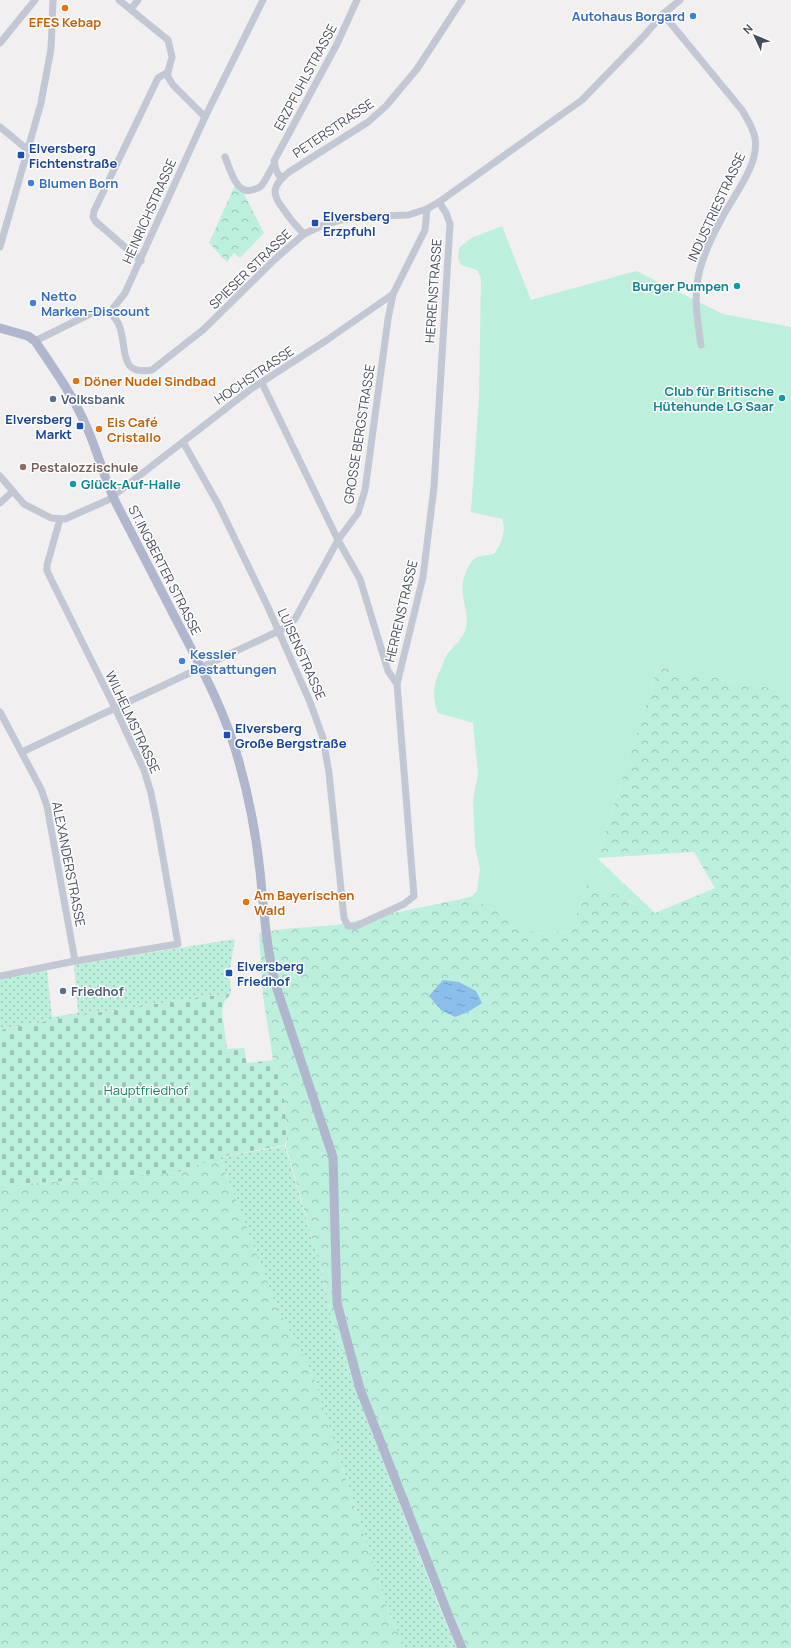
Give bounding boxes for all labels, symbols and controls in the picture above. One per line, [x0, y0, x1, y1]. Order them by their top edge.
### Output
marker: EFES Kebap [60, 3, 70, 13]
place label: Autohaus Borgard [572, 7, 685, 25]
marker: Autohaus Borgard [688, 11, 698, 21]
place label: EFES Kebap [29, 13, 101, 31]
north arrow [735, 16, 775, 56]
street label: ERZPFUHLSTRASSE [269, 21, 341, 133]
text: N [739, 21, 756, 37]
street label: PETERSTRASSE [289, 94, 377, 162]
place label: Elversberg Fichtenstraße [29, 139, 118, 172]
street label: INDUSTRIESTRASSE [683, 149, 749, 265]
marker: Elversberg Fichtenstraße [16, 150, 26, 160]
street label: HEINRICHSTRASSE [118, 156, 180, 266]
place label: Blumen Born [39, 174, 118, 192]
marker: Blumen Born [26, 178, 36, 188]
place label: Elversberg Erzpfuhl [323, 207, 390, 240]
marker: Elversberg Erzpfuhl [310, 218, 320, 228]
street label: SPIESER STRASSE [205, 225, 295, 313]
street label: HERRENSTRASSE [420, 238, 446, 344]
place label: Burger Pumpen [632, 277, 729, 295]
marker: Burger Pumpen [732, 281, 742, 291]
place label: Netto Marken-Discount [41, 287, 150, 320]
marker: Netto Marken-Discount [28, 298, 38, 308]
street label: HOCHSTRASSE [211, 342, 297, 408]
street label: GROSSE BERGSTRASSE [339, 363, 379, 505]
place label: Döner Nudel Sindbad [84, 372, 216, 390]
marker: Döner Nudel Sindbad [71, 376, 81, 386]
place label: Club für Britische Hütehunde LG Saar [653, 382, 774, 415]
place label: Volksbank [61, 390, 126, 408]
marker: Club für Britische Hütehunde LG Saar [777, 393, 787, 403]
marker: Volksbank [48, 394, 58, 404]
place label: Elversberg Markt [5, 410, 72, 443]
place label: Eis Café Cristallo [107, 413, 161, 446]
marker: Elversberg Markt [75, 421, 85, 431]
marker: Eis Café Cristallo [94, 424, 104, 434]
place label: Pestalozzischule [31, 458, 139, 476]
marker: Pestalozzischule [18, 462, 28, 472]
place label: Glück-Auf-Halle [81, 475, 181, 493]
marker: Glück-Auf-Halle [68, 479, 78, 489]
street label: ST.INGBERTER STRASSE [124, 502, 206, 638]
street label: HERRENSTRASSE [380, 558, 422, 664]
street label: LUISENSTRASSE [274, 605, 330, 703]
place label: Kessler Bestattungen [190, 645, 277, 678]
marker: Kessler Bestattungen [177, 656, 187, 666]
street label: WILHELMSTRASSE [101, 668, 165, 776]
place label: Elversberg Große Bergstraße [235, 719, 347, 752]
marker: Elversberg Große Bergstraße [222, 730, 232, 740]
street label: ALEXANDERSTRASSE [48, 800, 90, 928]
place label: Am Bayerischen Wald [254, 886, 354, 919]
marker: Am Bayerischen Wald [241, 897, 251, 907]
place label: Elversberg Friedhof [237, 957, 304, 990]
marker: Elversberg Friedhof [224, 968, 234, 978]
place label: Friedhof [71, 982, 124, 1000]
marker: Friedhof [58, 986, 68, 996]
park label: Hauptfriedhof [104, 1081, 189, 1099]

